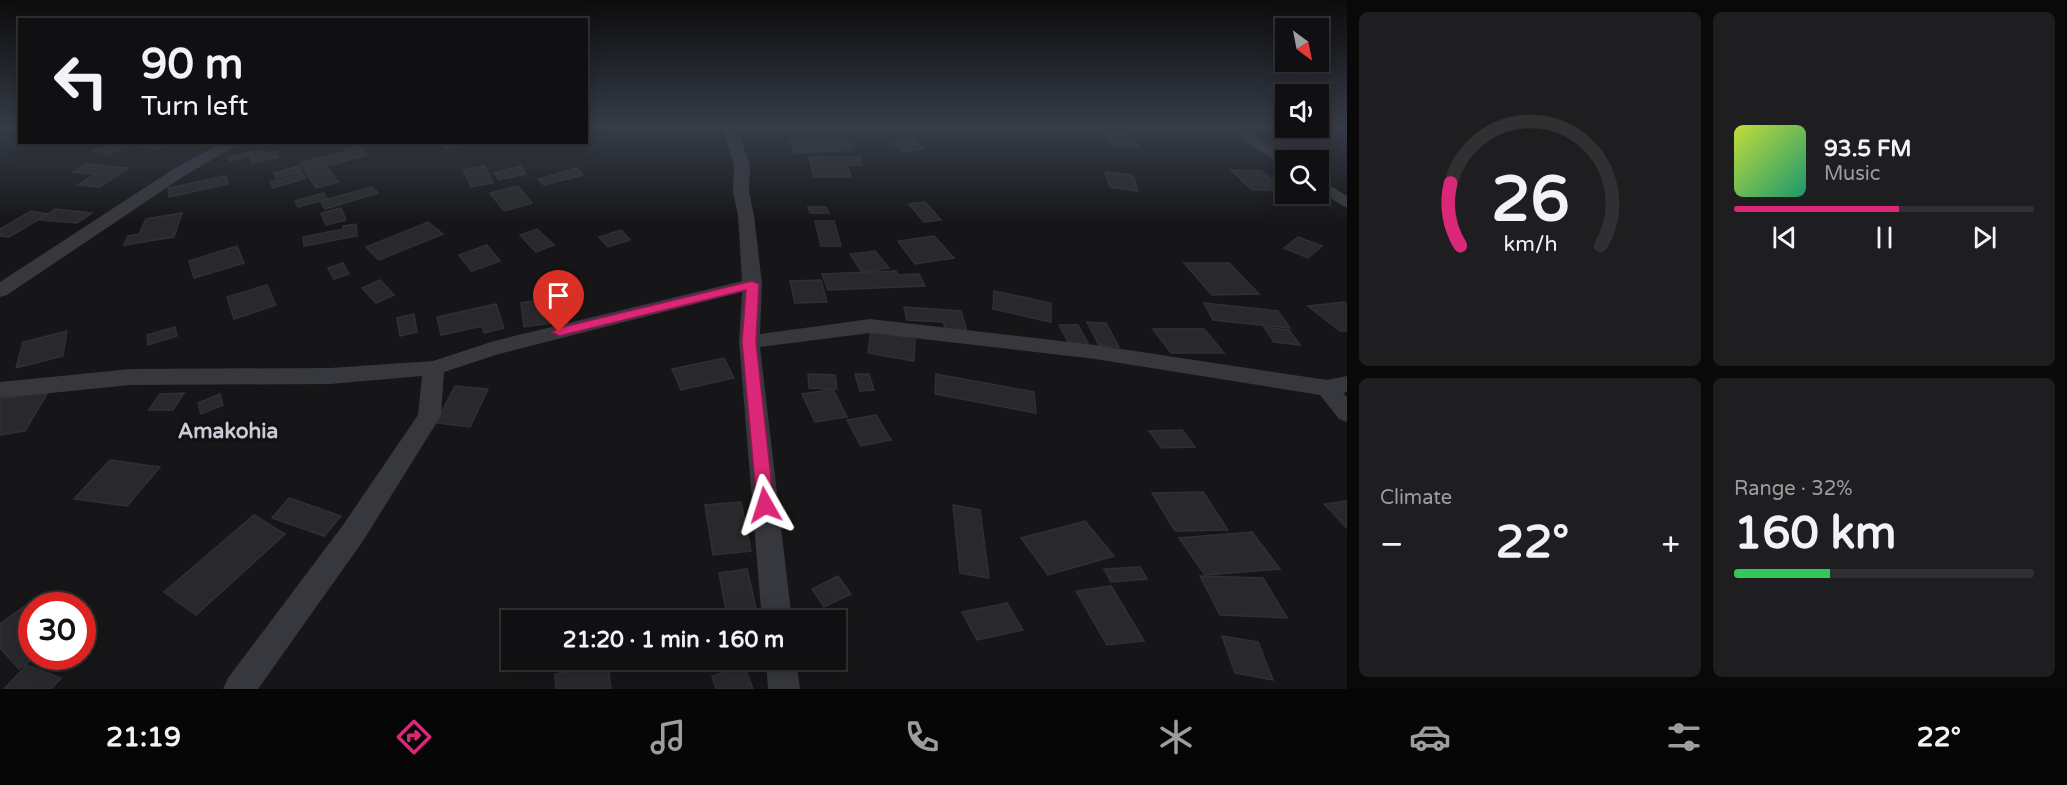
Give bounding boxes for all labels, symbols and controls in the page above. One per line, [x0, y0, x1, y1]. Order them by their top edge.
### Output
north arrow [1275, 18, 1329, 72]
map controls [1275, 18, 1329, 204]
text: 90 m [141, 39, 243, 90]
icon: left [42, 42, 120, 120]
button: sound [1275, 84, 1329, 138]
text: Turn left [141, 90, 248, 123]
text: 93.5 FM [1824, 136, 1912, 162]
button: search [1275, 150, 1329, 204]
text: Music [1824, 162, 1880, 186]
text: 26 [1491, 163, 1569, 238]
icon: previous [1768, 221, 1801, 254]
icon: pause [1868, 221, 1901, 254]
icon: next [1968, 221, 2001, 254]
text: km/h [1503, 232, 1557, 258]
pin [533, 270, 584, 332]
icon: arrive [542, 279, 575, 312]
district label: Amakohia [178, 419, 278, 444]
position arrow [733, 473, 797, 537]
text: Range · 32% [1734, 477, 1853, 501]
text: Climate [1380, 486, 1452, 510]
text: 160 km [1734, 507, 1896, 561]
text: 22° [1496, 516, 1569, 570]
text: − [1380, 525, 1404, 564]
text: + [1661, 525, 1680, 564]
speed limit sign: 30 [18, 592, 96, 670]
text: 21:20 · 1 min · 160 m [563, 627, 784, 653]
icon: directions [393, 716, 435, 758]
icon: music [647, 716, 689, 758]
icon: phone [901, 716, 943, 758]
icon: climate [1155, 716, 1197, 758]
icon: car [1409, 716, 1451, 758]
icon: filters [1663, 716, 1705, 758]
text: 21:19 [106, 721, 181, 754]
text: 22° [1917, 721, 1961, 754]

